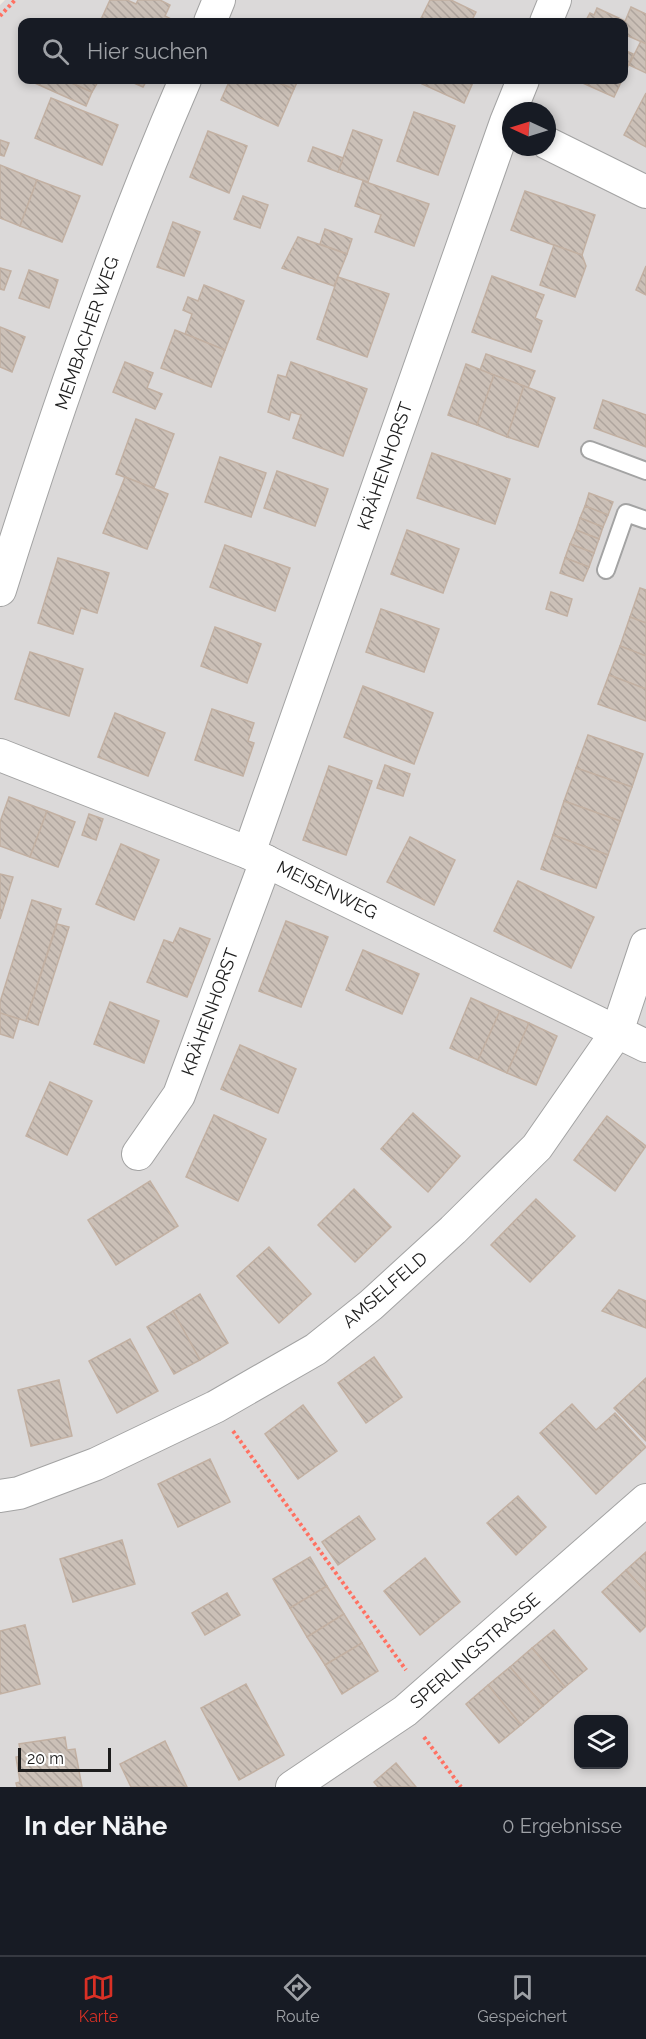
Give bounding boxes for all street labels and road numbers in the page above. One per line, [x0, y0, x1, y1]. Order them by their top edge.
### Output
street label: MEMBACHER WEG [50, 253, 123, 412]
street label: KRÄHENHORST [353, 399, 416, 533]
street label: MEISENWEG [273, 856, 381, 923]
street label: KRÄHENHORST [177, 945, 242, 1078]
street label: AMSELFELD [338, 1247, 431, 1332]
street label: SPERLINGSTRASSE [406, 1589, 544, 1713]

